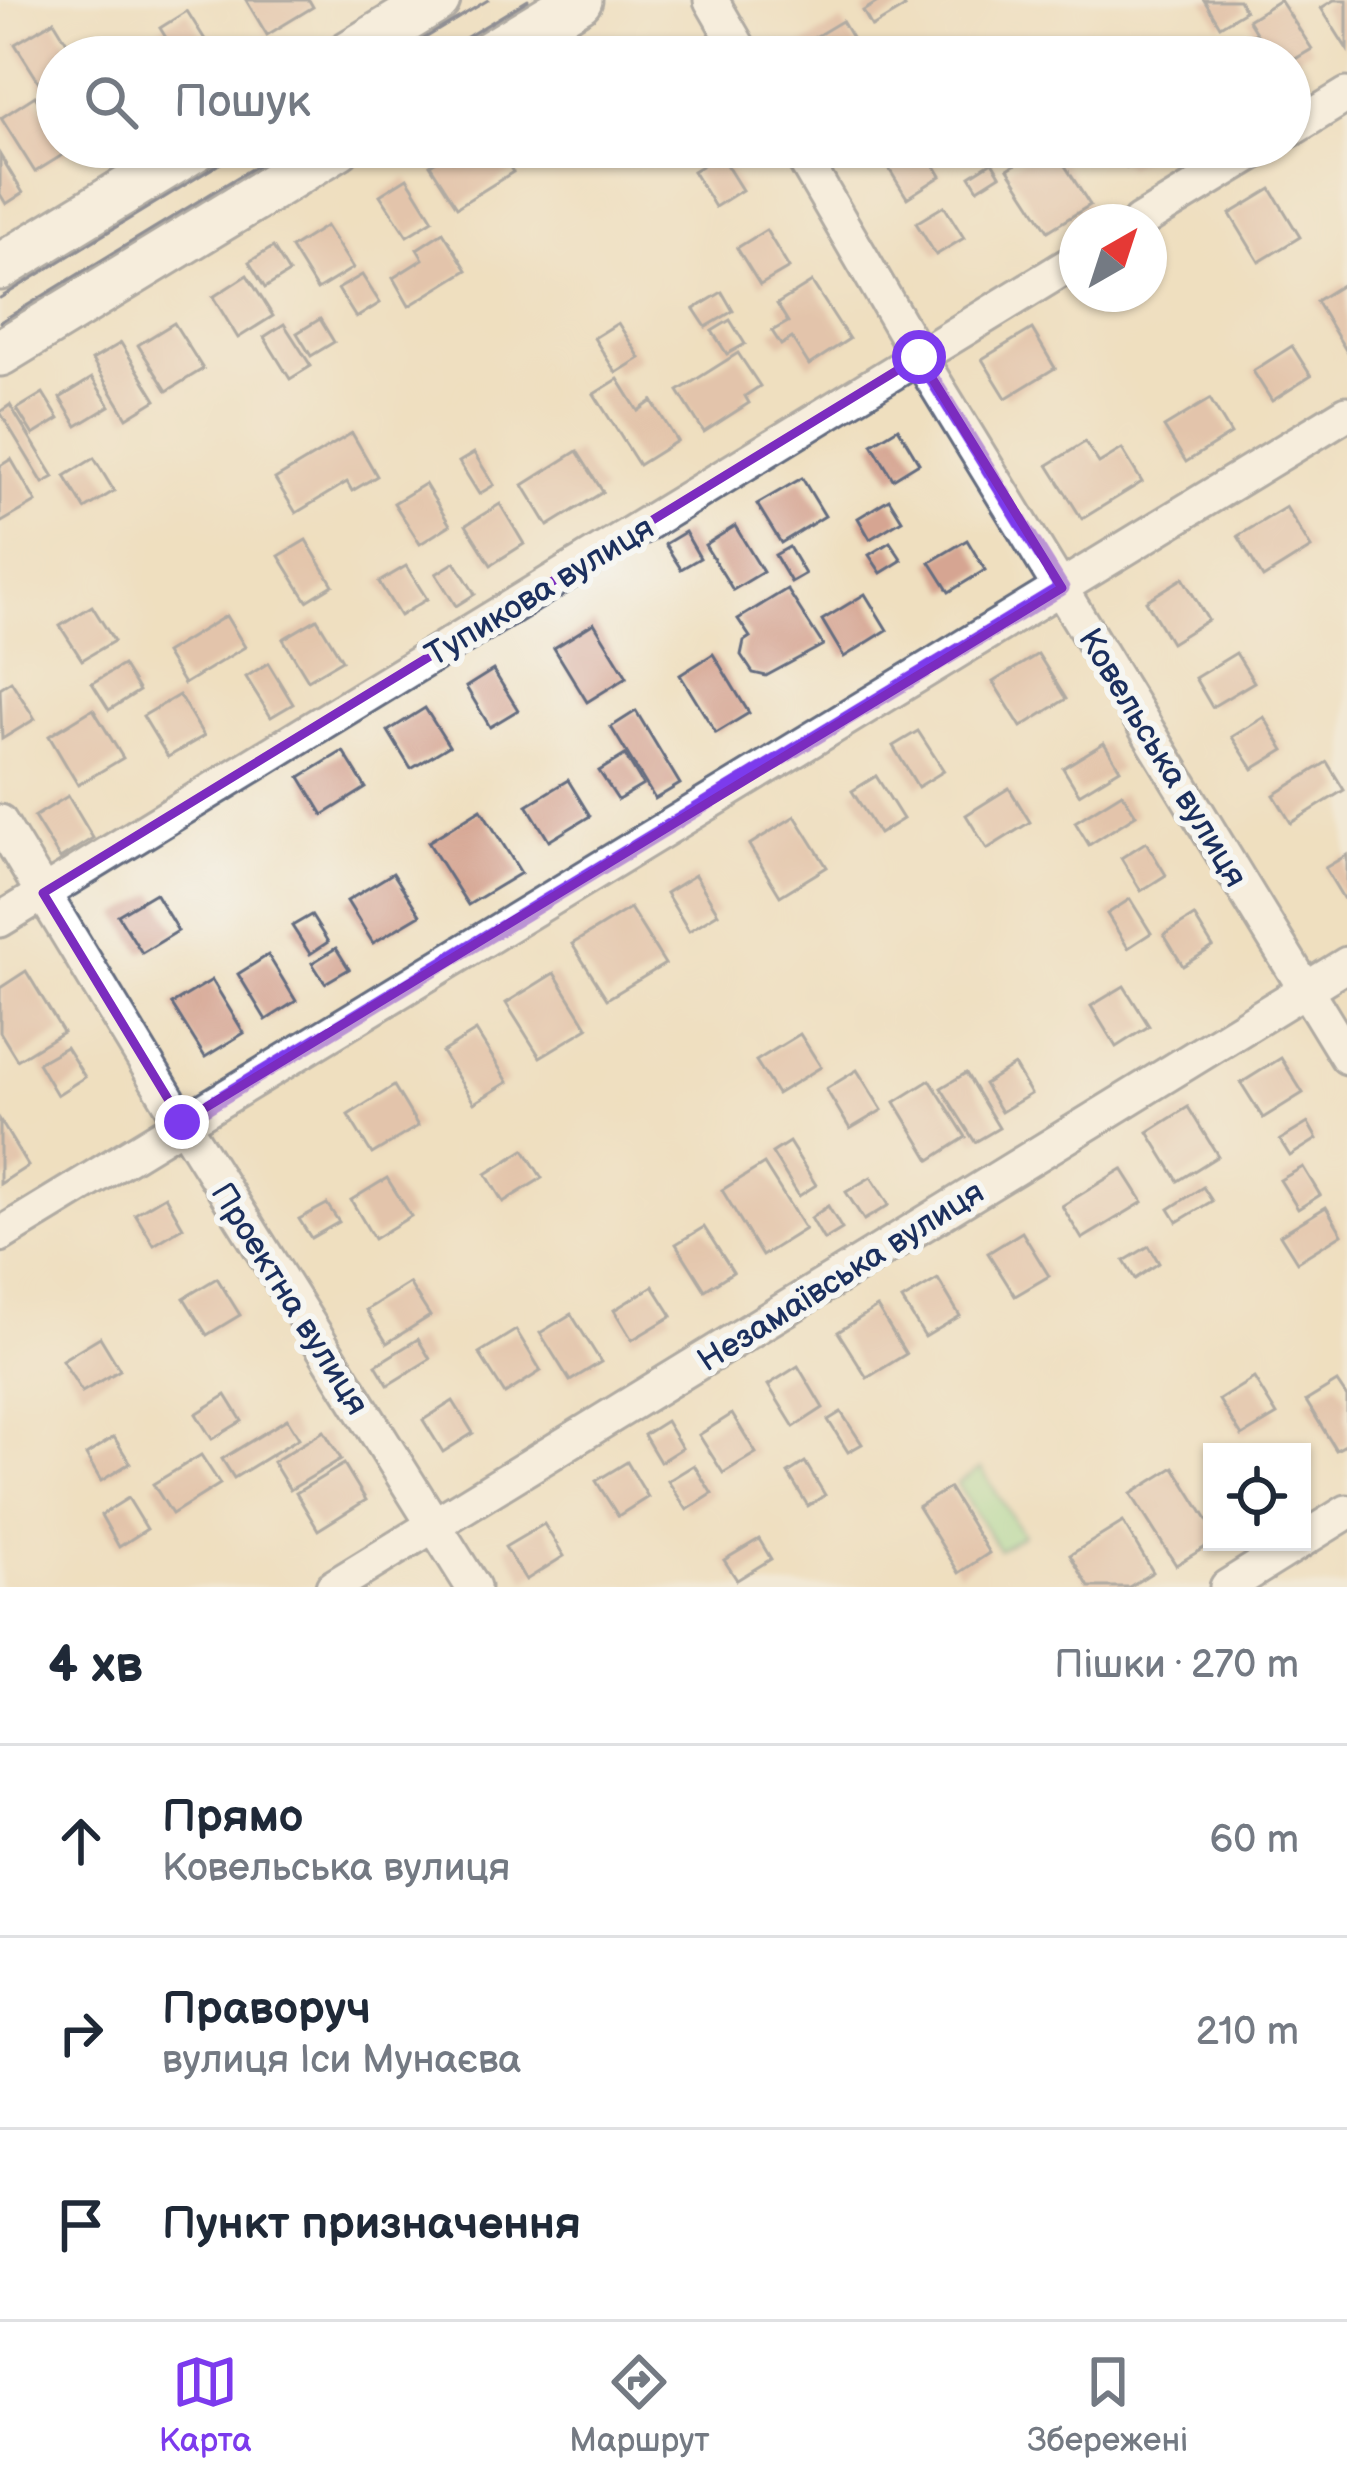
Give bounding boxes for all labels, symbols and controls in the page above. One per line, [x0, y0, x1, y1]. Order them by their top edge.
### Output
search box [36, 36, 1311, 168]
icon: search [78, 69, 144, 135]
text: Пошук [174, 75, 311, 130]
north arrow [1059, 204, 1167, 312]
route start [892, 330, 946, 384]
street label: Тупикова вулиця [419, 508, 661, 676]
street label: Ковельська вулиця [1069, 621, 1255, 895]
route end [155, 1095, 209, 1149]
street label: Незамаївська вулиця [691, 1172, 992, 1381]
street label: Проектна вулиця [202, 1176, 377, 1423]
map controls [1203, 1443, 1311, 1551]
button: locate [1203, 1443, 1311, 1551]
text: 4 хв [48, 1635, 143, 1696]
text: Пішки · 270 m [1054, 1642, 1299, 1689]
text: Прямо [162, 1790, 303, 1845]
icon: ahead [48, 1808, 114, 1874]
text: 60 m [1209, 1817, 1299, 1864]
text: Ковельська вулиця [162, 1845, 510, 1892]
text: Праворуч [162, 1982, 371, 2037]
icon: right [48, 2000, 114, 2066]
text: 210 m [1196, 2009, 1299, 2056]
text: вулиця Іси Мунаєва [162, 2037, 521, 2084]
icon: arrive [48, 2192, 114, 2258]
text: Пункт призначення [162, 2197, 581, 2252]
tab: Карта [159, 2349, 252, 2461]
tab: Маршрут [569, 2349, 710, 2461]
tab: Збережені [1027, 2349, 1188, 2461]

